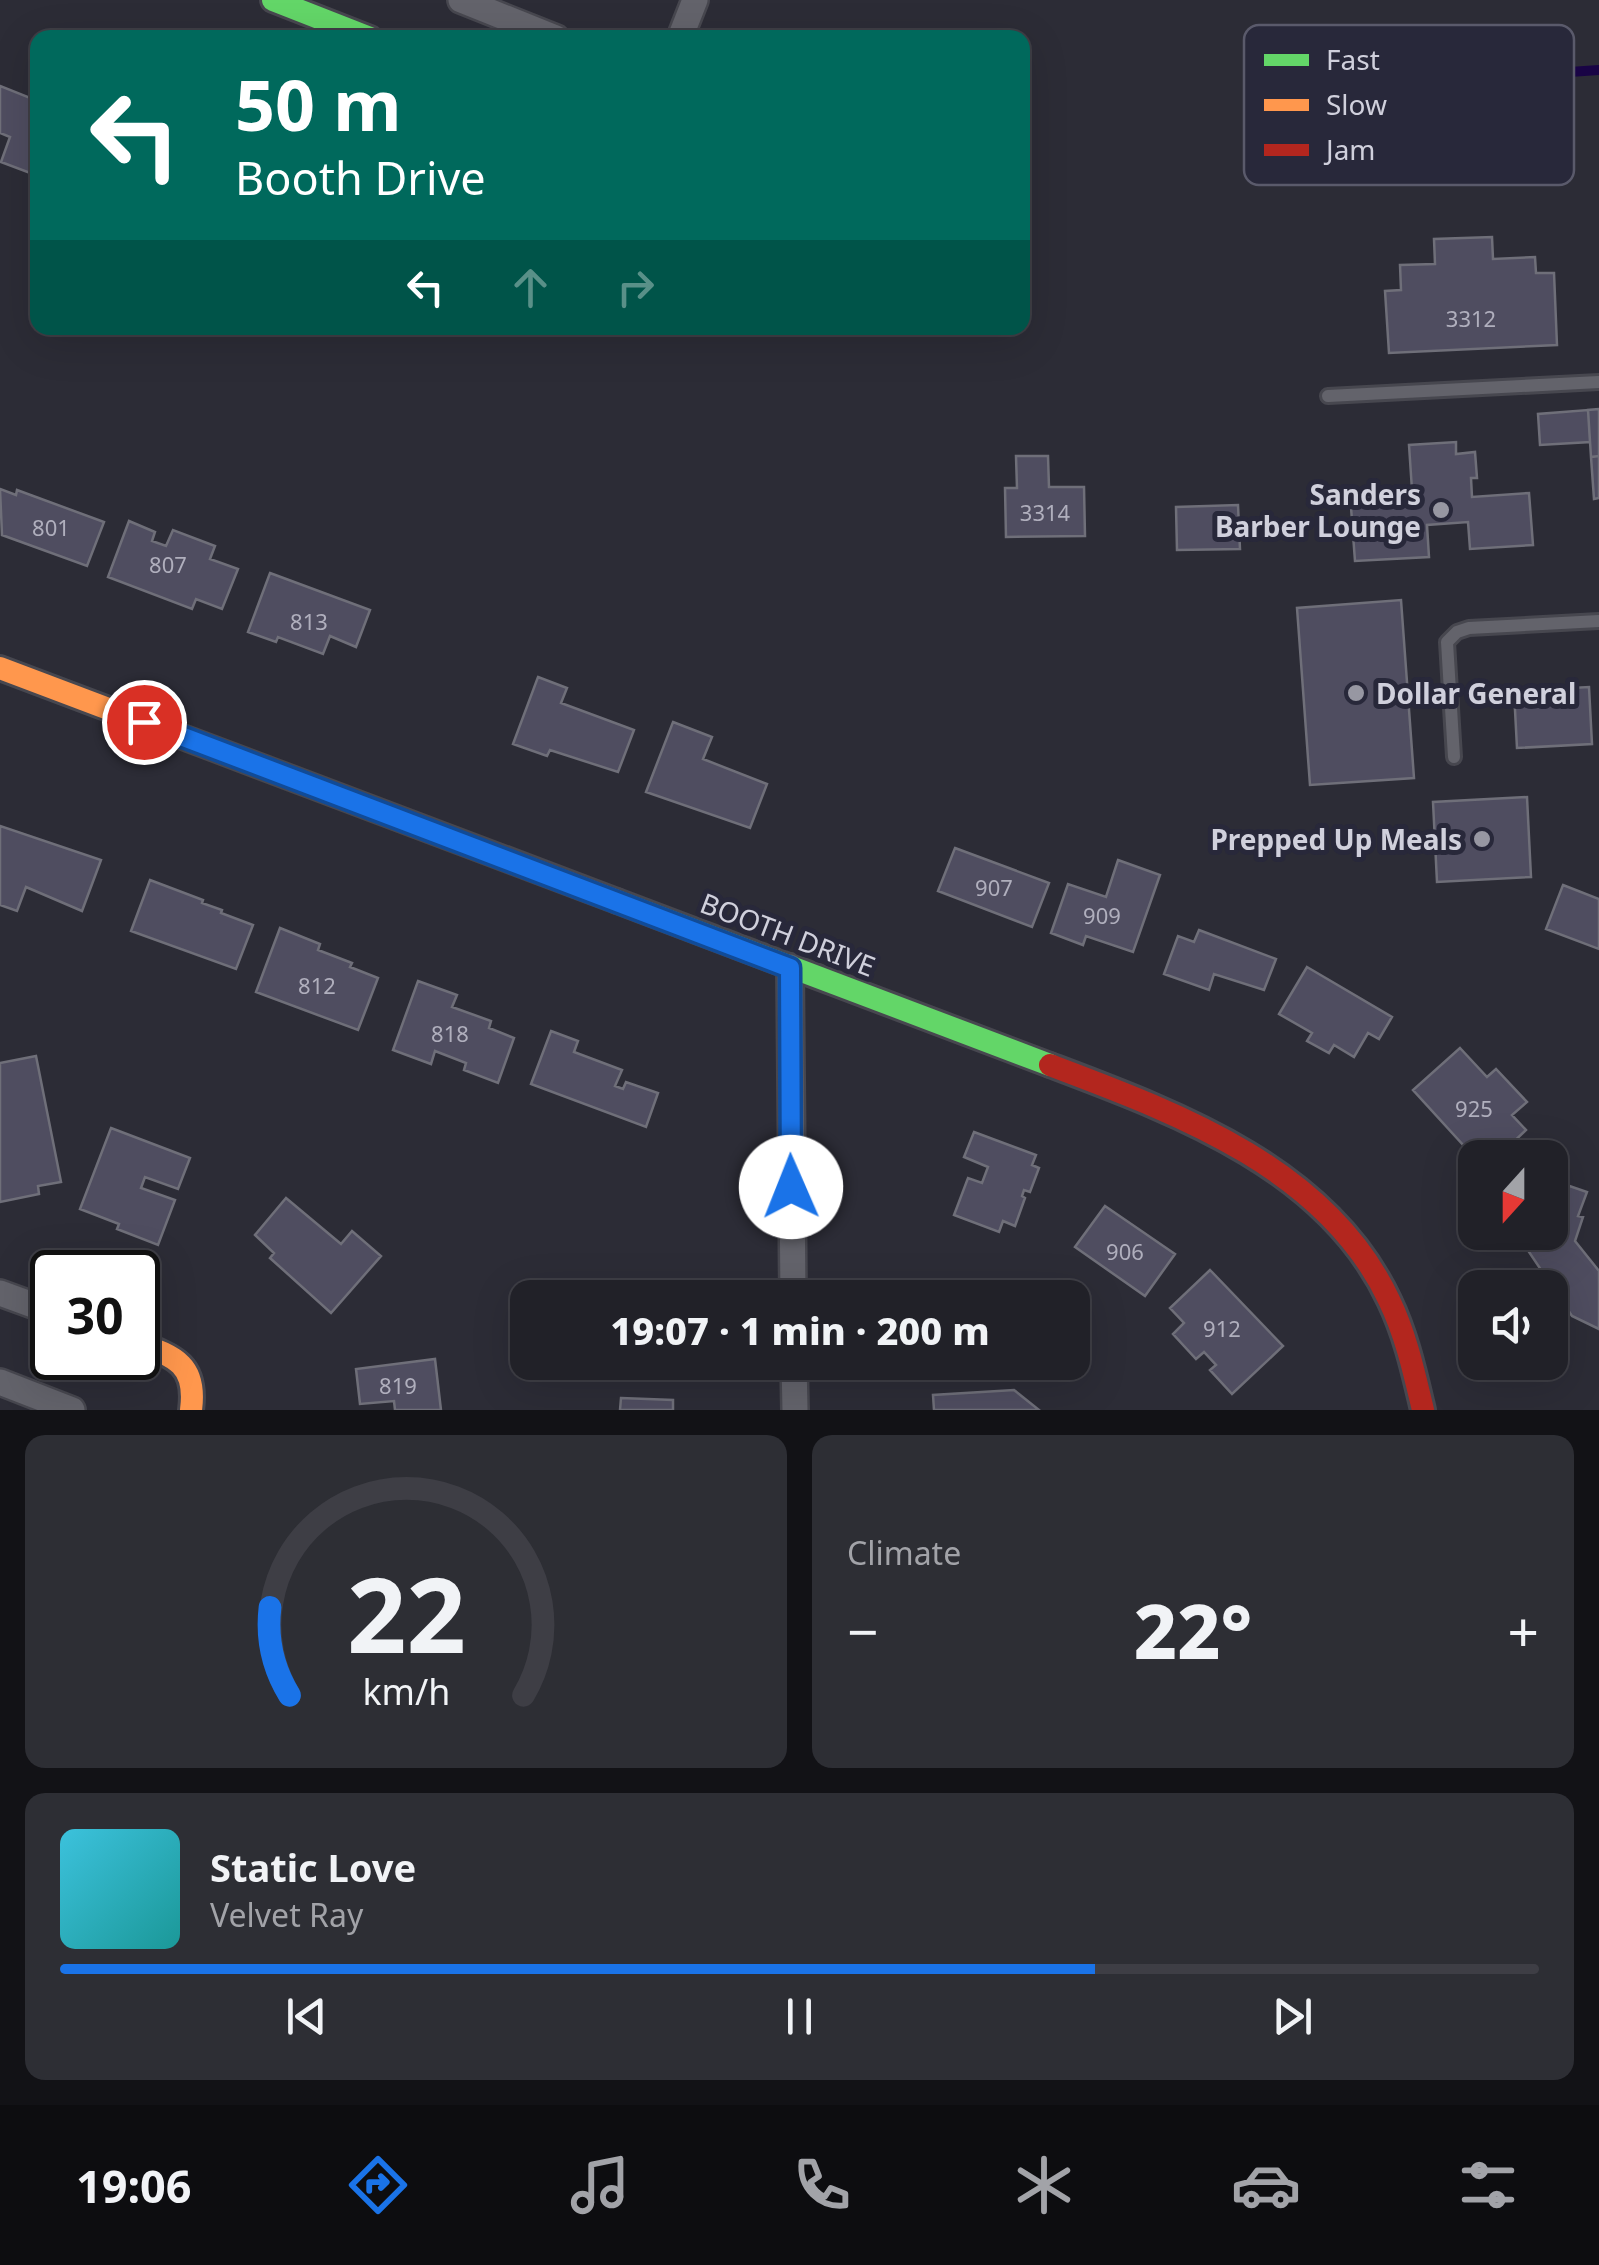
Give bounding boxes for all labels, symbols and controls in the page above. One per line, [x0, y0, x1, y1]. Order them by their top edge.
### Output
legend [1244, 25, 1574, 185]
text: Fast [1326, 40, 1380, 78]
text: 50 m [235, 56, 402, 152]
icon: left [70, 70, 200, 200]
text: Slow [1326, 85, 1387, 123]
text: Jam [1323, 130, 1376, 168]
text: Booth Drive [235, 147, 486, 208]
icon: left [398, 260, 453, 315]
icon: ahead [503, 260, 558, 315]
icon: right [608, 260, 663, 315]
house number: 3312 [1446, 303, 1496, 333]
place label: Sanders Barber Lounge [1215, 475, 1421, 545]
house number: 3314 [1020, 497, 1071, 527]
marker: Sanders Barber Lounge [1430, 499, 1452, 521]
house number: 801 [32, 512, 70, 542]
house number: 807 [149, 549, 187, 579]
house number: 813 [290, 606, 328, 636]
place label: Dollar General [1376, 674, 1576, 712]
pin [102, 680, 187, 765]
marker: Dollar General [1345, 682, 1367, 704]
icon: arrive [117, 695, 172, 750]
place label: Prepped Up Meals [1210, 820, 1462, 858]
marker: Prepped Up Meals [1471, 828, 1493, 850]
house number: 907 [975, 872, 1013, 902]
street label: BOOTH DRIVE [695, 883, 881, 985]
house number: 909 [1083, 900, 1121, 930]
house number: 812 [298, 970, 336, 1000]
house number: 818 [431, 1018, 469, 1048]
house number: 925 [1455, 1093, 1493, 1123]
position arrow [739, 1135, 843, 1239]
north arrow [1458, 1140, 1568, 1250]
map controls [1458, 1140, 1568, 1380]
house number: 906 [1106, 1236, 1144, 1266]
speed limit sign: 30 [30, 1250, 160, 1380]
button: sound [1458, 1270, 1568, 1380]
text: 19:07 · 1 min · 200 m [610, 1304, 990, 1356]
house number: 912 [1203, 1313, 1241, 1343]
house number: 819 [379, 1370, 417, 1400]
text: Climate [847, 1531, 961, 1574]
text: 22 [347, 1542, 465, 1683]
text: 22° [1134, 1579, 1252, 1681]
text: − [847, 1593, 878, 1668]
text: + [1508, 1593, 1539, 1668]
text: km/h [362, 1667, 450, 1715]
text: Static Love [210, 1841, 416, 1893]
text: Velvet Ray [210, 1893, 363, 1936]
icon: previous [279, 1989, 334, 2044]
icon: pause [772, 1989, 827, 2044]
icon: next [1265, 1989, 1320, 2044]
icon: directions [343, 2150, 413, 2220]
icon: music [565, 2150, 635, 2220]
icon: phone [787, 2150, 857, 2220]
icon: climate [1009, 2150, 1079, 2220]
icon: car [1231, 2150, 1301, 2220]
icon: filters [1453, 2150, 1523, 2220]
text: 19:06 [76, 2155, 192, 2216]

